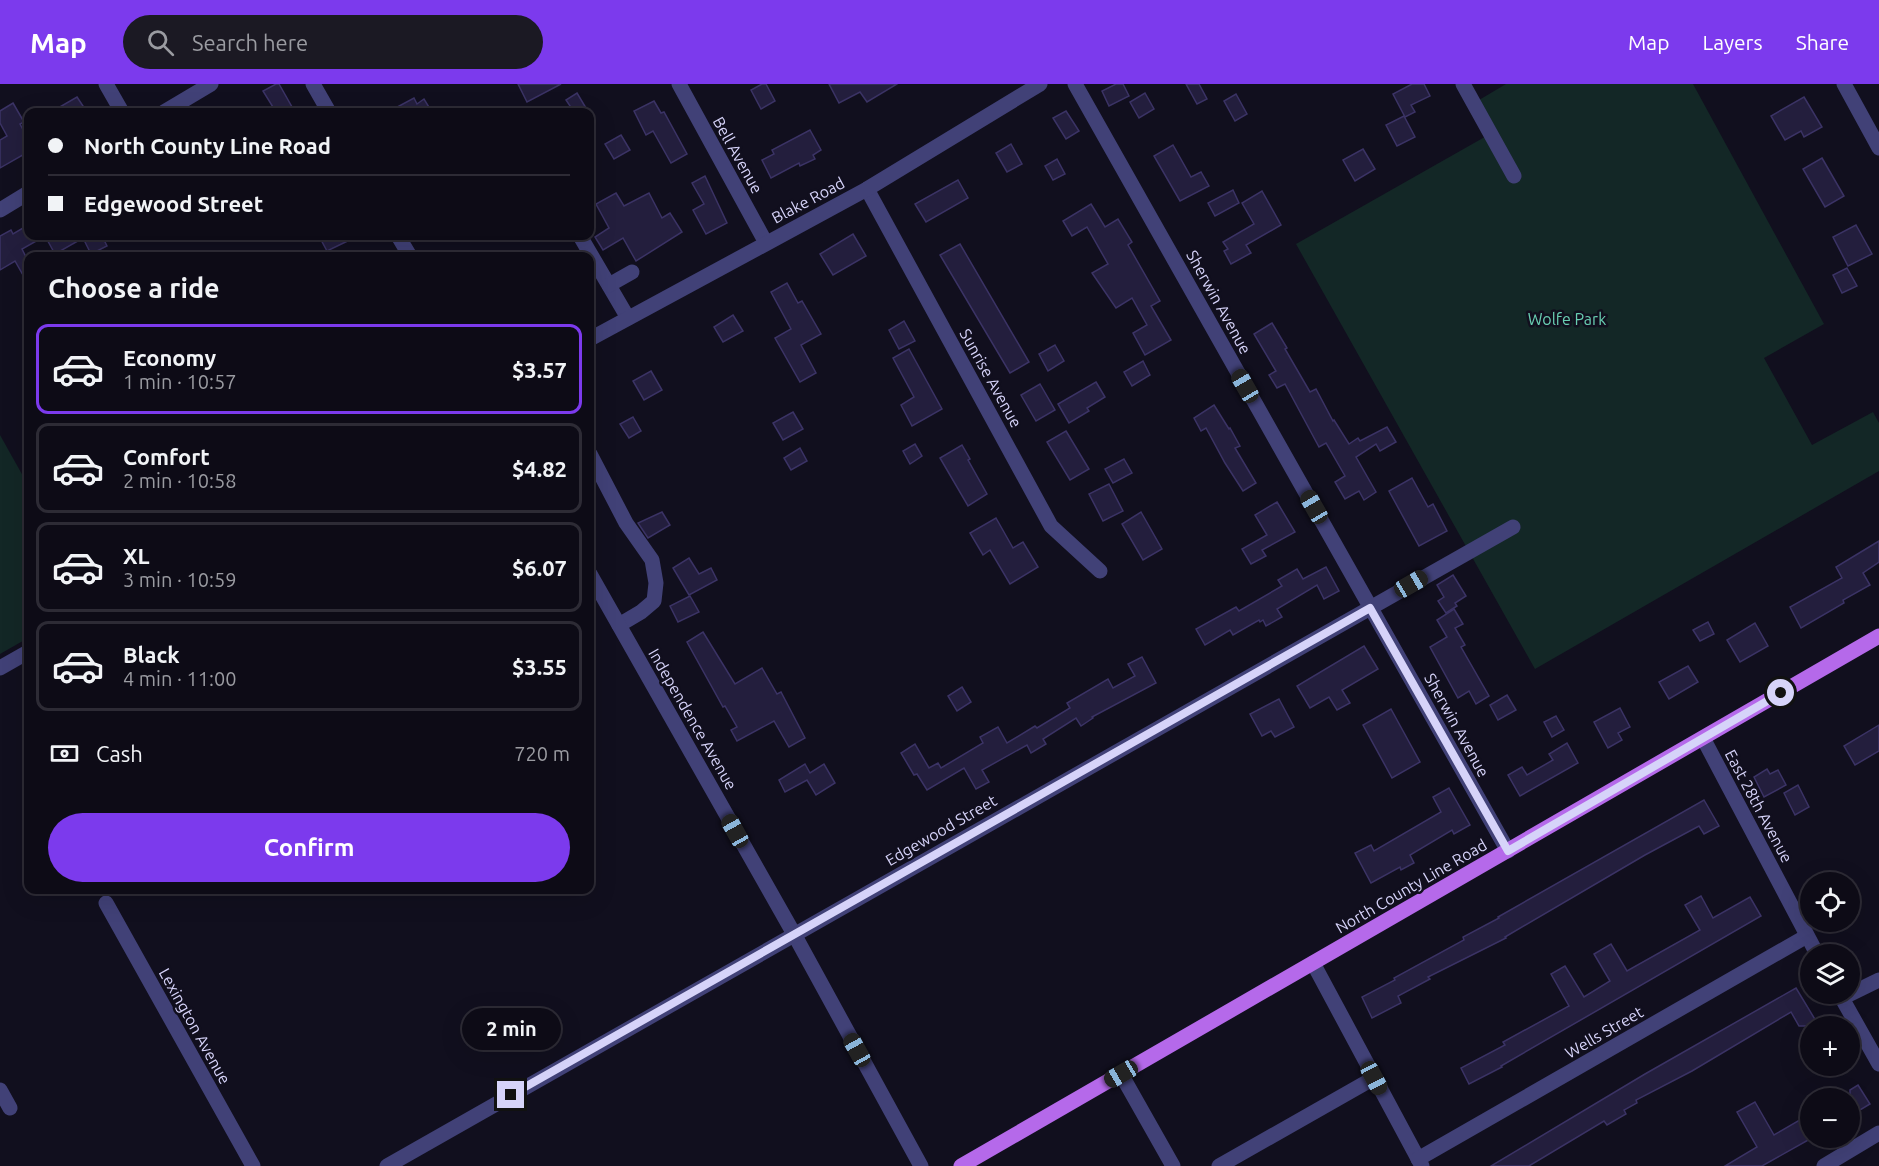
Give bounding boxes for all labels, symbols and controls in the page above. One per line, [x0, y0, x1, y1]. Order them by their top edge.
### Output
search box [123, 15, 543, 69]
icon: search [144, 26, 177, 59]
text: Map [30, 27, 87, 58]
text: Search here [192, 30, 308, 55]
text: Map [1628, 30, 1669, 54]
text: Layers [1702, 30, 1763, 54]
text: Share [1796, 30, 1849, 54]
street label: Bell Avenue [710, 113, 766, 197]
text: North County Line Road [84, 133, 331, 158]
street label: Blake Road [769, 173, 847, 227]
text: Edgewood Street [84, 191, 263, 216]
street label: Sherwin Avenue [1183, 247, 1255, 357]
text: Choose a ride [48, 273, 220, 303]
park label: Wolfe Park [1528, 310, 1606, 328]
street label: Sunrise Avenue [956, 326, 1026, 430]
icon: car [51, 342, 105, 396]
text: Economy [123, 345, 216, 370]
text: $3.57 [512, 357, 567, 382]
car [1228, 366, 1262, 406]
text: 1 min · 10:57 [123, 370, 237, 393]
icon: car [51, 441, 105, 495]
text: Comfort [123, 444, 210, 469]
text: $4.82 [512, 456, 567, 481]
text: 2 min · 10:58 [123, 469, 237, 492]
car [1297, 487, 1331, 527]
icon: car [51, 540, 105, 594]
text: XL [123, 543, 150, 568]
text: $6.07 [512, 555, 567, 580]
car [1391, 567, 1431, 601]
text: 3 min · 10:59 [123, 568, 237, 591]
icon: car [51, 639, 105, 693]
text: Black [123, 642, 180, 667]
street label: Independence Avenue [645, 645, 741, 793]
text: $3.55 [512, 654, 567, 679]
text: 4 min · 11:00 [123, 667, 237, 690]
street label: Sherwin Avenue [1421, 670, 1493, 780]
route start [1767, 679, 1794, 706]
icon: cash [48, 737, 81, 770]
text: Cash [96, 741, 143, 766]
text: 720 m [514, 742, 570, 765]
street label: East 28th Avenue [1722, 747, 1796, 865]
street label: Edgewood Street [882, 791, 1000, 869]
car [718, 811, 752, 851]
button: Confirm [48, 813, 570, 882]
street label: North County Line Road [1332, 835, 1490, 937]
map controls [1800, 872, 1860, 1148]
button: locate [1800, 872, 1860, 932]
button: layers [1800, 944, 1860, 1004]
street label: Lexington Avenue [156, 965, 234, 1087]
street label: Wells Street [1562, 1002, 1647, 1062]
callout: 2 min [462, 1008, 560, 1050]
button: + [1800, 1016, 1860, 1076]
text: 2 min [486, 1017, 537, 1040]
car [840, 1030, 874, 1070]
car [1101, 1057, 1141, 1091]
car [1358, 1058, 1390, 1098]
route end [497, 1081, 524, 1108]
button: − [1800, 1088, 1860, 1148]

